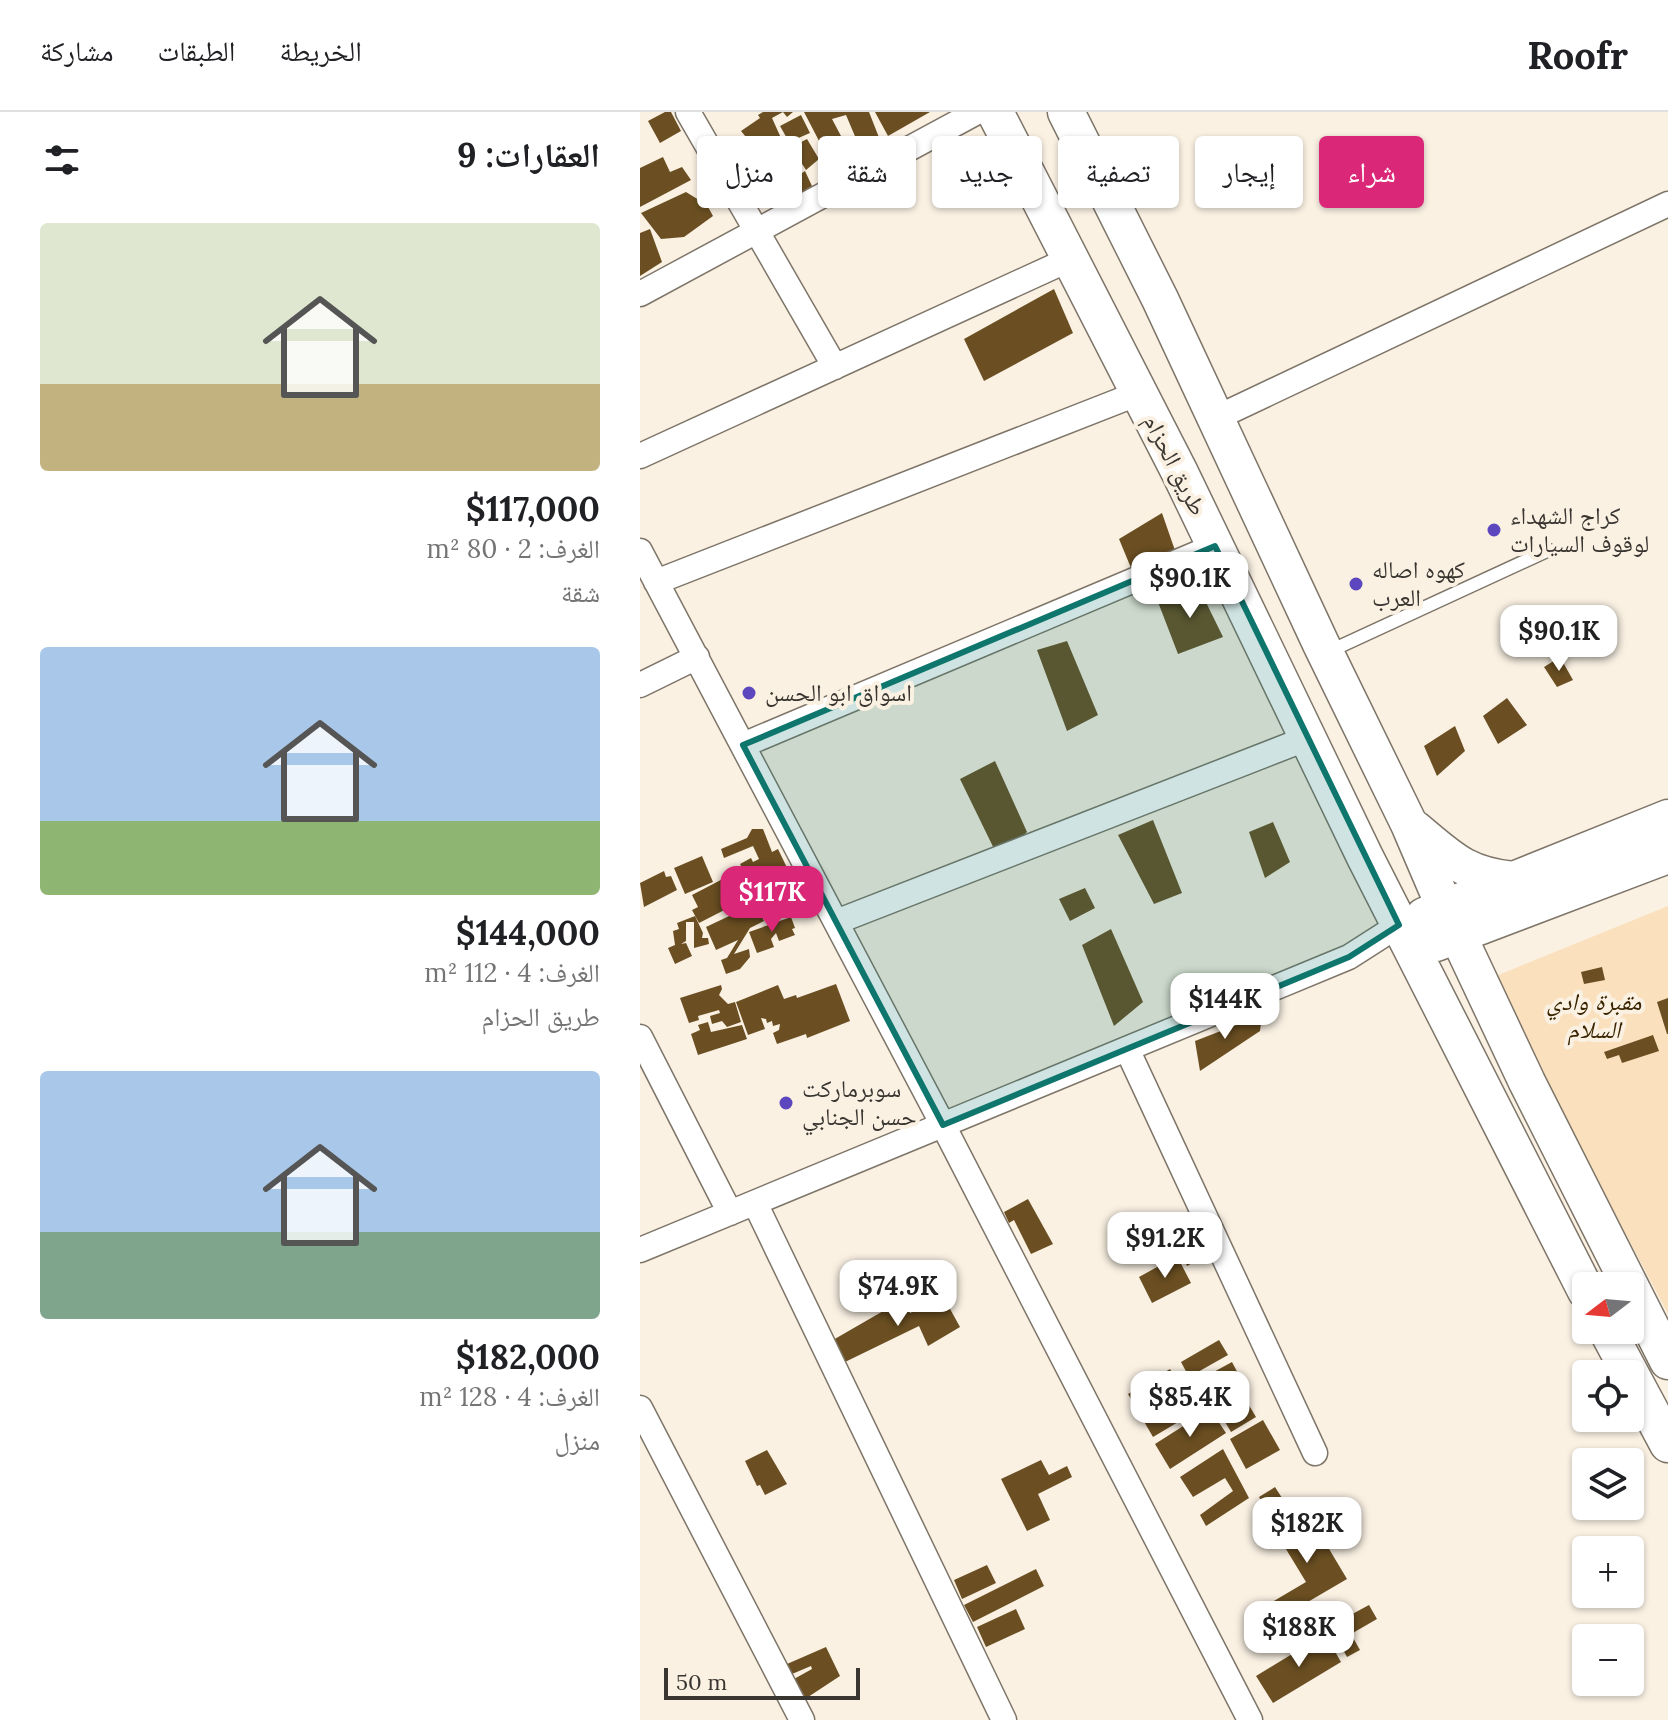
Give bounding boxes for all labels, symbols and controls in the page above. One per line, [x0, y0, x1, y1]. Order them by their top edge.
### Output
text: Roofr [1527, 31, 1628, 79]
text: مشاركة [40, 33, 114, 69]
text: الطبقات [158, 33, 235, 69]
text: الخريطة [279, 33, 362, 69]
text: العقارات: 9 [457, 133, 600, 176]
chip: منزل [697, 136, 802, 208]
chip: شقة [818, 136, 916, 208]
chip: جديد [932, 136, 1042, 208]
chip: تصفية [1058, 136, 1179, 208]
chip: إيجار [1195, 136, 1303, 208]
chip: شراء [1319, 136, 1424, 208]
icon: filters [40, 138, 84, 182]
icon: home [248, 275, 392, 419]
street label: طريق الحزام [1136, 409, 1214, 521]
text: $117,000 [466, 487, 600, 530]
place label: كراج الشهداء لوقوف السيارات [1510, 500, 1649, 559]
marker: كراج الشهداء لوقوف السيارات [1485, 521, 1503, 539]
text: الغرف: 2 · 80 m² [427, 532, 600, 565]
pin: $90.1K [1125, 552, 1255, 620]
place label: كهوه اصاله العرب [1372, 554, 1465, 613]
text: $90.1K [1149, 561, 1231, 594]
marker: كهوه اصاله العرب [1347, 575, 1365, 593]
text: شقة [561, 576, 600, 609]
pin: $90.1K [1494, 605, 1624, 673]
text: $90.1K [1518, 614, 1600, 647]
place label: اسواق ابو الحسن [765, 677, 912, 708]
marker: اسواق ابو الحسن [740, 684, 758, 702]
icon: home [248, 699, 392, 843]
pin: $117K [716, 866, 828, 934]
text: $117K [738, 875, 806, 908]
text: $144,000 [456, 911, 600, 954]
text: الغرف: 4 · 112 m² [424, 956, 600, 989]
pin: $144K [1169, 973, 1281, 1041]
text: $144K [1188, 982, 1262, 1015]
park label: مقبرة وادي السلام [1547, 986, 1641, 1046]
text: طريق الحزام [481, 1000, 600, 1033]
place label: سوبرماركت حسن الجنابي [802, 1073, 916, 1136]
marker: سوبرماركت حسن الجنابي [777, 1094, 795, 1112]
icon: home [248, 1123, 392, 1267]
pin: $91.2K [1100, 1212, 1230, 1280]
text: $91.2K [1125, 1221, 1205, 1254]
pin: $74.9K [833, 1260, 963, 1328]
text: $74.9K [858, 1269, 938, 1302]
north arrow [1572, 1272, 1644, 1344]
map controls [1572, 1272, 1644, 1696]
text: $182,000 [456, 1335, 600, 1378]
button: locate [1572, 1360, 1644, 1432]
pin: $85.4K [1125, 1371, 1255, 1439]
text: الغرف: 4 · 128 m² [419, 1380, 600, 1413]
text: $85.4K [1149, 1380, 1232, 1413]
text: منزل [555, 1424, 600, 1457]
button: layers [1572, 1448, 1644, 1520]
pin: $182K [1251, 1497, 1363, 1565]
text: $182K [1270, 1506, 1344, 1539]
button: + [1572, 1536, 1644, 1608]
pin: $188K [1243, 1601, 1355, 1669]
text: $188K [1262, 1610, 1336, 1643]
button: − [1572, 1624, 1644, 1696]
scale bar [664, 1664, 860, 1700]
text: 50 m [676, 1668, 727, 1696]

